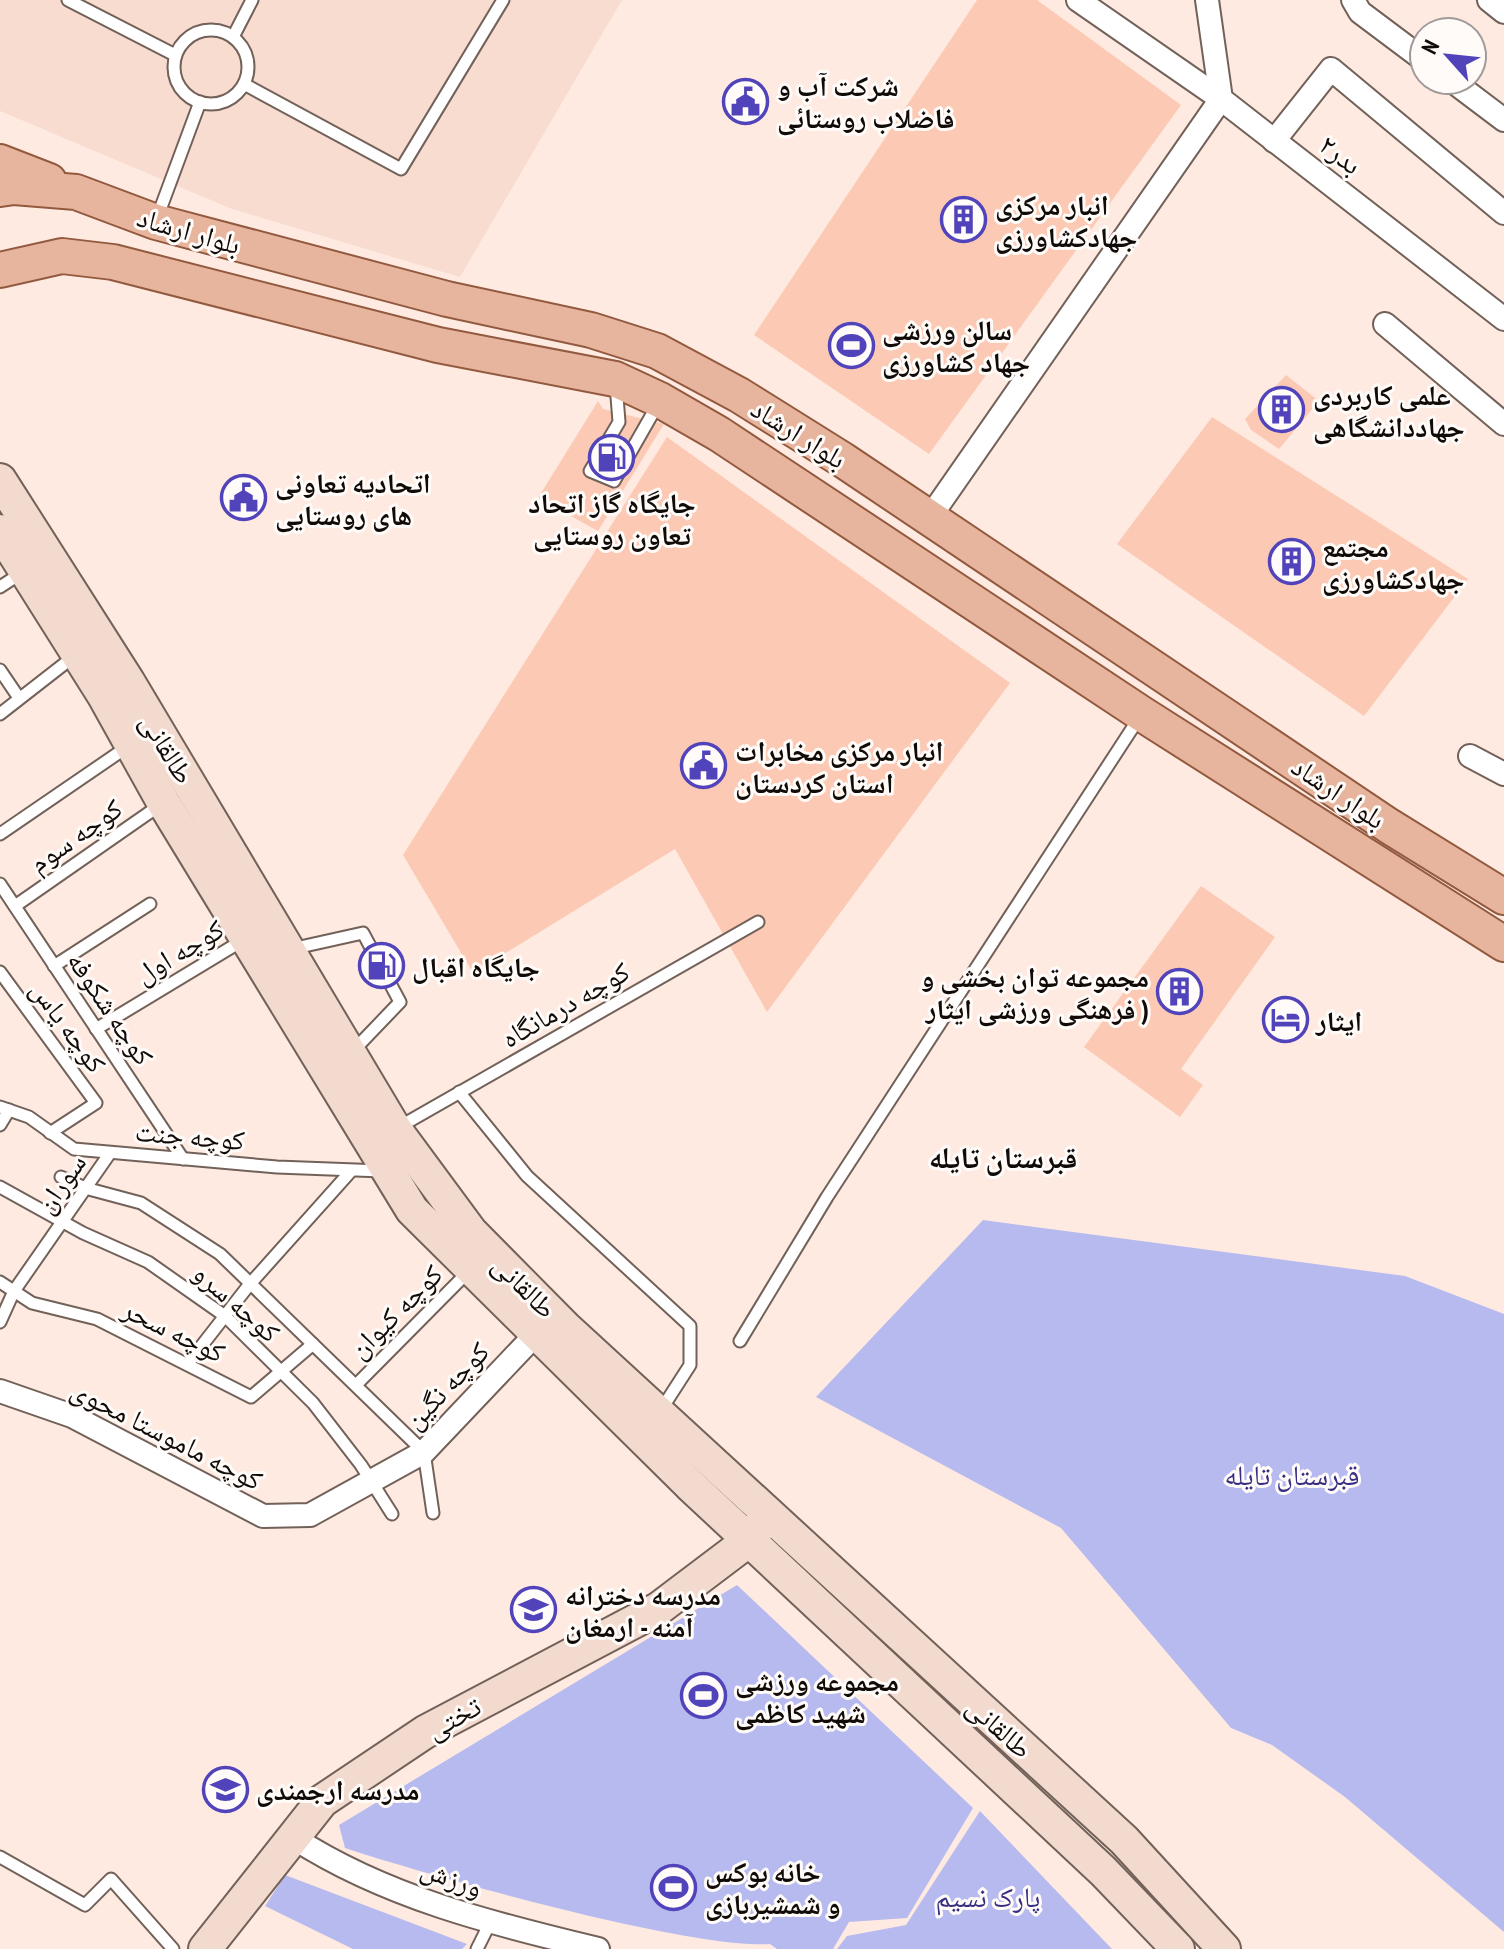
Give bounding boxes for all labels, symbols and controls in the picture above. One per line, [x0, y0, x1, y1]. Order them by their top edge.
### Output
north arrow [1408, 16, 1488, 96]
text: N [1415, 35, 1445, 59]
place label: شرکت آب و فاضلاب روستائی [777, 67, 955, 136]
public building icon: شرکت آب و فاضلاب روستائی [722, 77, 770, 125]
street label: بدر۲ [1312, 126, 1370, 182]
place label: انبار مرکزی جهادکشاورزی [995, 186, 1137, 255]
building icon: انبار مرکزی جهادکشاورزی [940, 196, 988, 244]
street label: بلوار ارشاد [133, 198, 245, 262]
place label: سالن ورزشی جهاد کشاورزی [882, 311, 1030, 380]
sports icon: سالن ورزشی جهاد کشاورزی [827, 321, 875, 369]
place label: علمی کاربردی جهاددانشگاهی [1313, 376, 1465, 445]
building icon: علمی کاربردی جهاددانشگاهی [1258, 386, 1306, 434]
street label: بلوار ارشاد [744, 389, 854, 477]
fuel station icon: جایگاه گاز اتحاد تعاون روستایی [588, 433, 636, 481]
place label: اتحادیه تعاونی های روستایی [275, 464, 431, 533]
public building icon: اتحادیه تعاونی های روستایی [220, 474, 268, 522]
place label: جایگاه گاز اتحاد تعاون روستایی [528, 484, 696, 553]
place label: مجتمع جهادکشاورزی [1322, 528, 1464, 597]
building icon: مجتمع جهادکشاورزی [1267, 538, 1315, 586]
street label: طالقانی [132, 706, 204, 790]
place label: انبار مرکزی مخابرات استان کردستان [735, 732, 944, 801]
public building icon: انبار مرکزی مخابرات استان کردستان [680, 742, 728, 790]
street label: بلوار ارشاد [1285, 747, 1393, 837]
street label: کوچه سوم [21, 789, 130, 881]
street label: کوچه اول [128, 910, 231, 992]
fuel station icon: جایگاه اقبال [357, 942, 405, 990]
street label: کوچه شکوفه [59, 944, 163, 1073]
place label: جایگاه اقبال [412, 948, 540, 985]
street label: کوچه درمانگاه [494, 952, 636, 1056]
place label: مجموعه توان بخشی و فرهنگی ورزشی ایثار ) [920, 958, 1149, 1027]
building icon: مجموعه توان بخشی و فرهنگی ورزشی ایثار ) [1156, 968, 1204, 1016]
street label: کوچه یاس [23, 972, 115, 1080]
hotel icon: ایثار [1261, 996, 1309, 1044]
place label: ایثار [1315, 1002, 1362, 1039]
street label: کوچه جنت [134, 1112, 247, 1158]
district label: قبرستان تایله [929, 1137, 1077, 1176]
street label: سوران [26, 1146, 94, 1220]
street label: طالقانی [485, 1246, 565, 1326]
street label: کوچه سرو [186, 1254, 289, 1350]
street label: کوچه کیوان [340, 1256, 450, 1366]
street label: کوچه سحر [116, 1289, 232, 1371]
street label: کوچه نگین [395, 1333, 497, 1437]
street label: کوچه ماموستا محوی [65, 1370, 269, 1498]
park label: قبرستان تایله [1225, 1456, 1360, 1493]
place label: مدرسه دخترانه آمنه - ارمغان [565, 1576, 721, 1645]
school or university icon: مدرسه دخترانه آمنه - ارمغان [510, 1586, 558, 1634]
place label: مجموعه ورزشی شهید کاظمی [735, 1662, 899, 1731]
sports icon: مجموعه ورزشی شهید کاظمی [680, 1672, 728, 1720]
street label: تختی [419, 1687, 487, 1747]
street label: طالقانی [959, 1688, 1041, 1766]
school or university icon: مدرسه ارجمندی [201, 1765, 249, 1813]
place label: مدرسه ارجمندی [256, 1771, 420, 1808]
street label: ورزش [416, 1849, 488, 1905]
place label: خانه بوکس و شمشیربازی [705, 1853, 841, 1922]
sports icon: خانه بوکس و شمشیربازی [650, 1863, 698, 1911]
park label: پارک نسیم [936, 1878, 1040, 1916]

